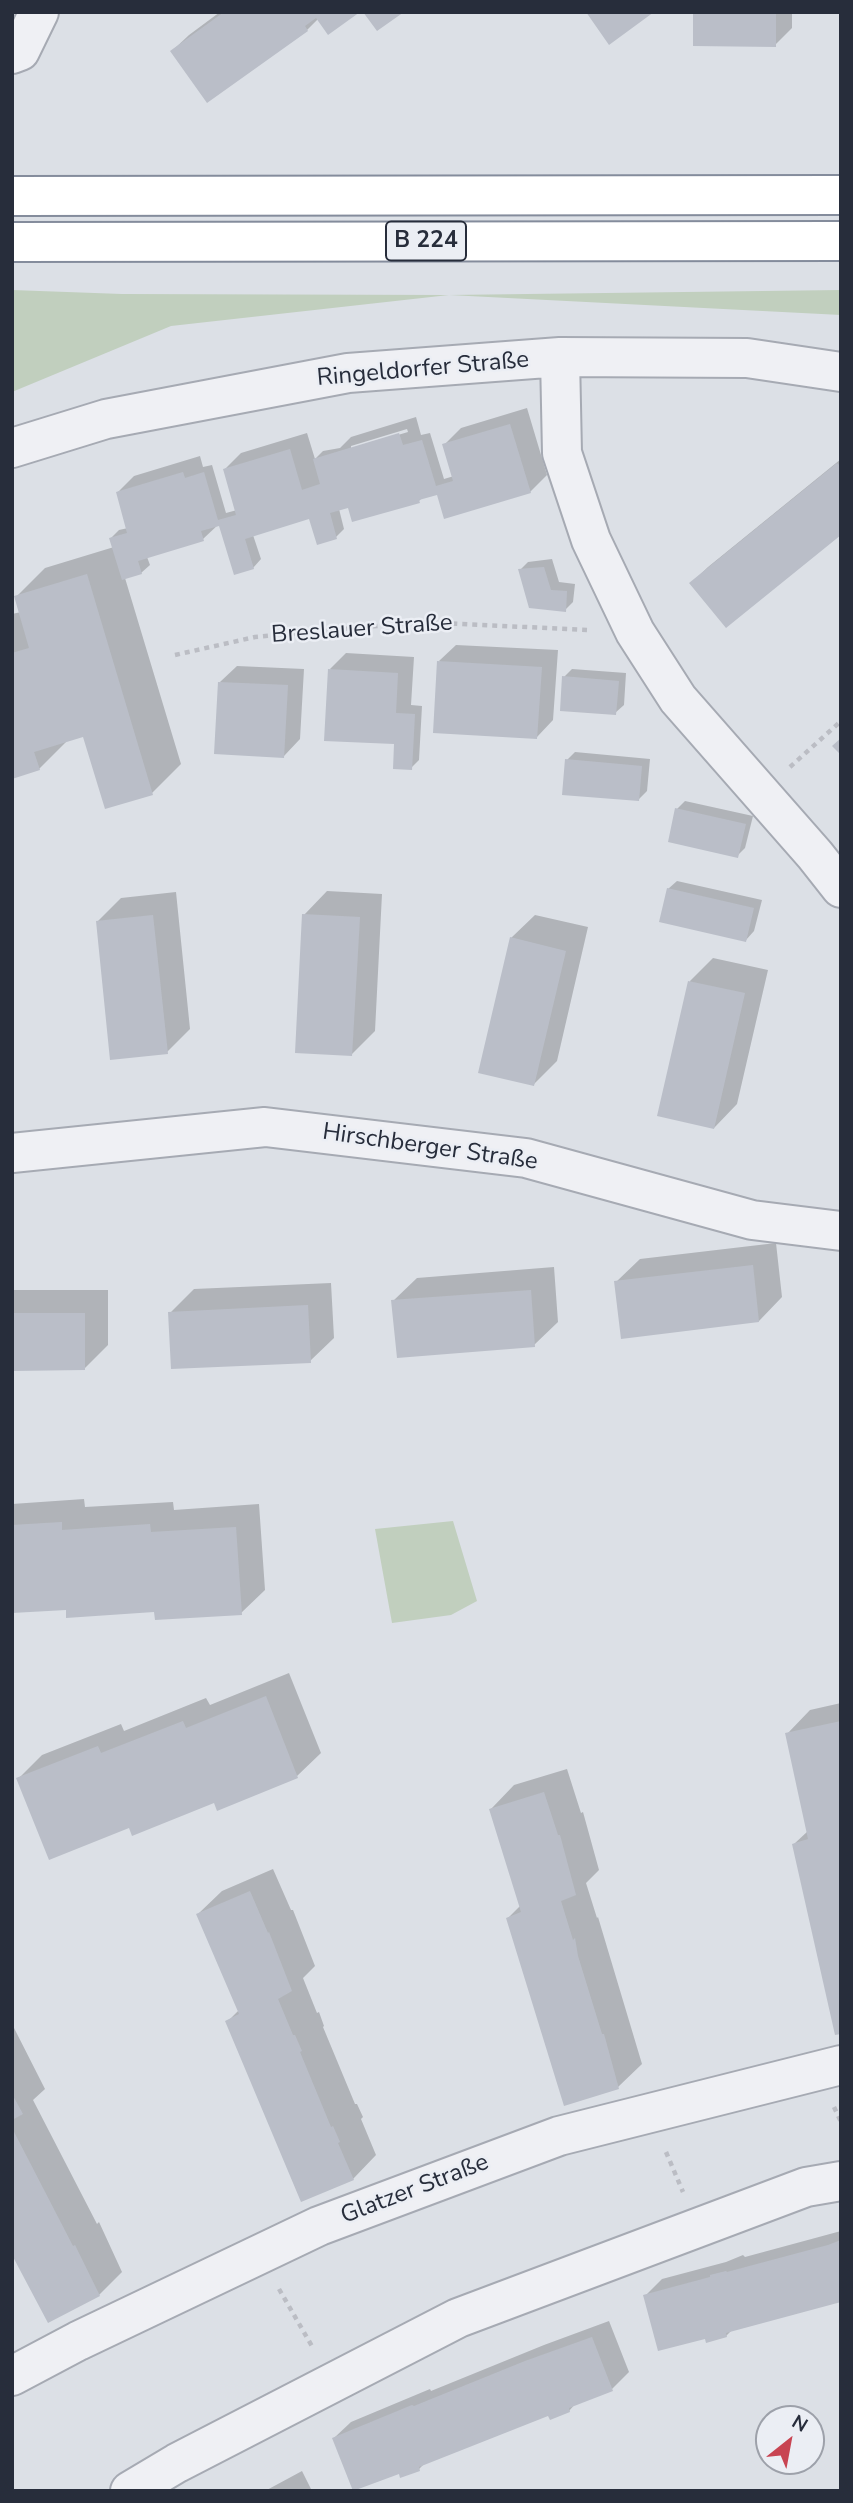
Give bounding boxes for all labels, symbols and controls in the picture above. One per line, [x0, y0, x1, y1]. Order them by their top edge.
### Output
road number: B 224 [386, 222, 466, 260]
street label: Ringeldorfer Straße [316, 346, 530, 394]
street label: Breslauer Straße [270, 609, 454, 651]
street label: Hirschberger Straße [320, 1119, 540, 1177]
street label: Glatzer Straße [337, 2149, 493, 2231]
north arrow [755, 2405, 825, 2475]
text: N [787, 2409, 813, 2439]

